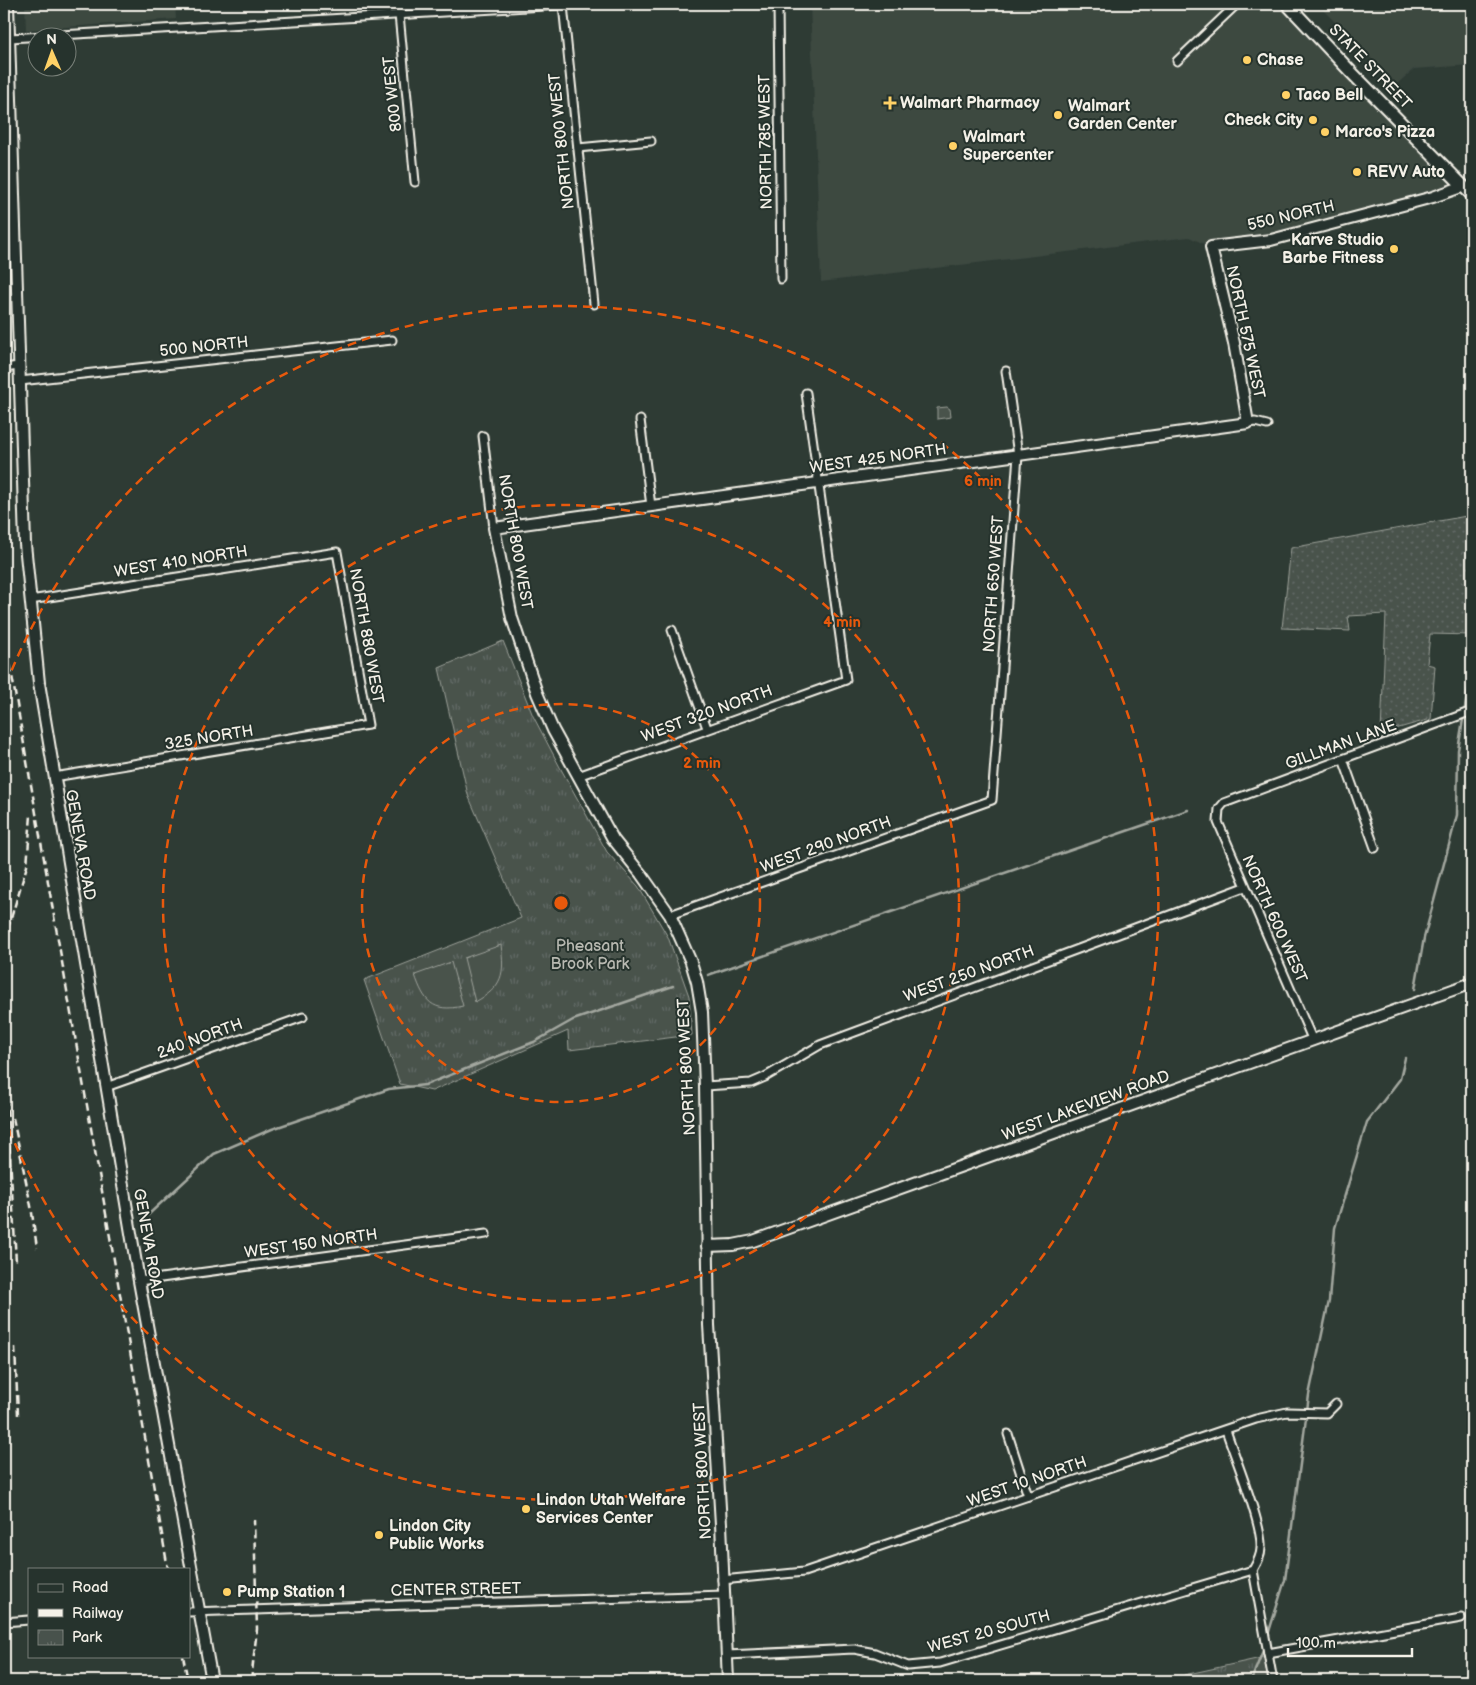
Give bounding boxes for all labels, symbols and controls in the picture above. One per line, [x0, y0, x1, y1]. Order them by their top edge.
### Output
street label: STATE STREET [1325, 21, 1416, 114]
north arrow [28, 28, 78, 78]
text: N [46, 31, 57, 48]
place label: Chase [1257, 51, 1303, 70]
marker: Chase [1241, 54, 1253, 66]
street label: 800 WEST [380, 55, 406, 133]
street label: NORTH 800 WEST [545, 71, 579, 210]
street label: NORTH 785 WEST [755, 74, 777, 210]
place label: Taco Bell [1296, 86, 1363, 105]
marker: Taco Bell [1280, 89, 1292, 101]
place label: Walmart Pharmacy [900, 94, 1040, 113]
marker: Walmart Pharmacy [884, 97, 896, 109]
place label: Walmart Garden Center [1068, 97, 1178, 134]
marker: Walmart Garden Center [1052, 109, 1064, 121]
place label: Check City [1224, 111, 1304, 130]
marker: Check City [1307, 114, 1319, 126]
place label: Marco's Pizza [1335, 123, 1435, 142]
marker: Marco's Pizza [1319, 126, 1331, 138]
place label: Walmart Supercenter [963, 128, 1054, 165]
marker: Walmart Supercenter [947, 140, 959, 152]
place label: REVV Auto [1367, 163, 1445, 182]
marker: REVV Auto [1351, 166, 1363, 178]
street label: 550 NORTH [1246, 197, 1336, 235]
place label: Karve Studio Barbe Fitness [1282, 231, 1384, 268]
marker: Karve Studio Barbe Fitness [1388, 243, 1400, 255]
street label: NORTH 575 WEST [1222, 264, 1268, 400]
street label: 500 NORTH [159, 333, 249, 361]
street label: WEST 425 NORTH [808, 440, 948, 478]
text: 6 min [964, 472, 1002, 491]
street label: NORTH 800 WEST [494, 473, 536, 612]
street label: NORTH 650 WEST [980, 514, 1008, 653]
street label: WEST 410 NORTH [113, 542, 249, 582]
street label: NORTH 880 WEST [345, 567, 387, 706]
text: 4 min [823, 613, 861, 632]
street label: WEST 320 NORTH [639, 681, 775, 747]
street label: GILLMAN LANE [1283, 716, 1399, 774]
street label: 325 NORTH [163, 722, 255, 754]
text: 2 min [683, 754, 721, 773]
street label: GENEVA ROAD [61, 788, 99, 902]
street label: WEST 290 NORTH [758, 813, 894, 877]
street label: NORTH 600 WEST [1237, 852, 1311, 986]
centre of rings [552, 894, 570, 912]
park label: Pheasant Brook Park [551, 937, 630, 974]
street label: WEST 250 NORTH [901, 942, 1037, 1006]
street label: NORTH 800 WEST [674, 998, 700, 1136]
street label: 240 NORTH [155, 1015, 245, 1063]
street label: WEST LAKEVIEW ROAD [1000, 1067, 1172, 1145]
street label: GENEVA ROAD [129, 1187, 167, 1301]
street label: WEST 150 NORTH [243, 1225, 379, 1263]
street label: NORTH 800 WEST [690, 1402, 716, 1540]
street label: WEST 10 NORTH [965, 1453, 1089, 1511]
place label: Lindon Utah Welfare Services Center [536, 1491, 686, 1528]
marker: Lindon Utah Welfare Services Center [520, 1503, 532, 1515]
place label: Lindon City Public Works [389, 1517, 484, 1554]
marker: Lindon City Public Works [373, 1529, 385, 1541]
legend [28, 1568, 190, 1658]
text: Road [72, 1578, 108, 1597]
street label: CENTER STREET [391, 1579, 522, 1601]
place label: Pump Station 1 [237, 1583, 346, 1602]
marker: Pump Station 1 [221, 1586, 233, 1598]
text: Railway [72, 1604, 123, 1623]
street label: WEST 20 SOUTH [926, 1606, 1052, 1658]
scale bar [1288, 1625, 1412, 1657]
text: Park [72, 1628, 103, 1647]
text: 100 m [1296, 1634, 1336, 1653]

